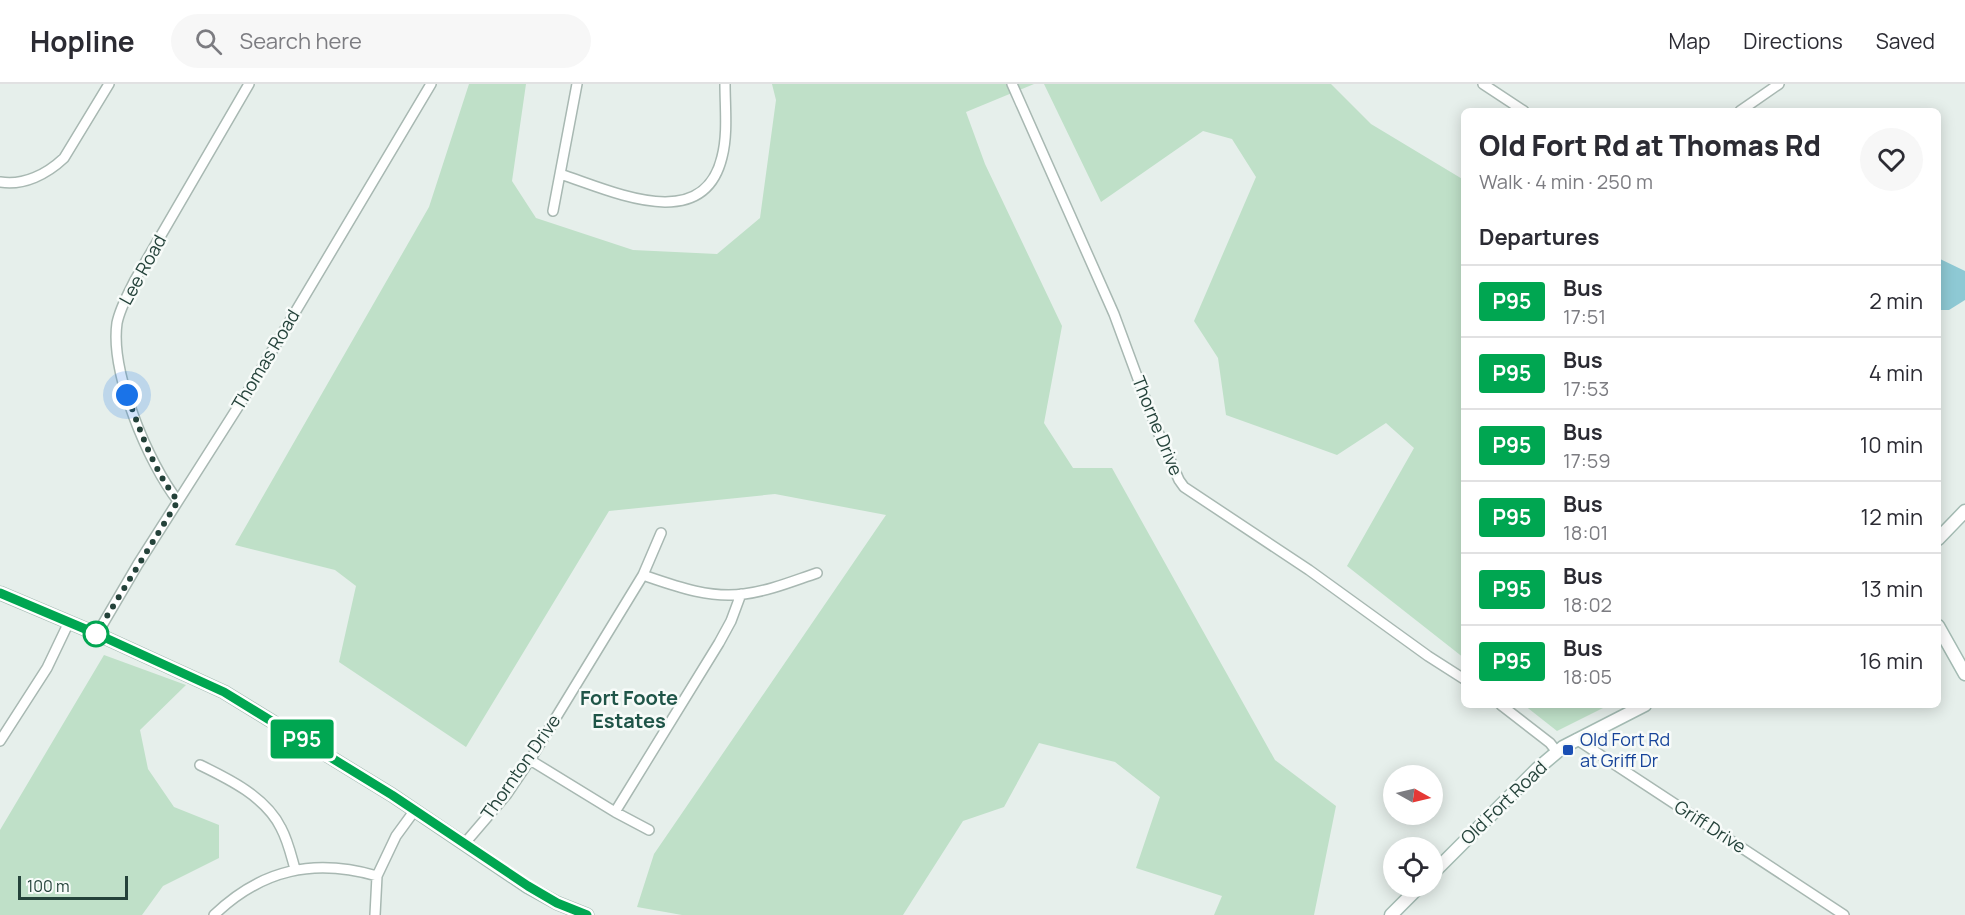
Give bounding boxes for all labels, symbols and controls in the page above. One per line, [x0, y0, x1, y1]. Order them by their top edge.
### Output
search box [171, 14, 591, 68]
text: Hopline [30, 22, 135, 60]
icon: search [192, 25, 225, 58]
text: Search here [240, 26, 362, 56]
text: Map [1669, 27, 1710, 55]
text: Directions [1743, 27, 1843, 55]
text: Saved [1876, 27, 1935, 55]
text: Old Fort Rd at Thomas Rd [1479, 126, 1821, 164]
button: heart [1860, 128, 1923, 191]
text: Walk · 4 min · 250 m [1479, 168, 1653, 195]
text: Departures [1479, 222, 1599, 252]
street label: Lee Road [113, 230, 171, 309]
text: Bus [1563, 273, 1603, 303]
text: 2 min [1869, 286, 1923, 316]
text: P95 [1493, 287, 1531, 315]
text: 17:51 [1563, 303, 1606, 330]
street label: Thomas Road [226, 305, 305, 414]
text: Bus [1563, 345, 1603, 375]
text: 4 min [1869, 358, 1923, 388]
text: P95 [1493, 359, 1531, 387]
street label: Thorne Drive [1127, 372, 1189, 479]
text: 17:53 [1563, 375, 1609, 402]
your location [112, 380, 142, 410]
text: Bus [1563, 417, 1603, 447]
text: 10 min [1860, 430, 1923, 460]
text: P95 [1493, 431, 1531, 459]
text: 17:59 [1563, 447, 1611, 474]
text: Bus [1563, 489, 1603, 519]
text: 12 min [1861, 502, 1923, 532]
text: P95 [1493, 503, 1531, 531]
text: 18:01 [1563, 519, 1608, 546]
text: Bus [1563, 561, 1603, 591]
text: 13 min [1861, 574, 1923, 604]
text: P95 [1493, 575, 1531, 603]
text: 18:02 [1563, 591, 1612, 618]
unlabelled marker [83, 621, 109, 647]
text: Bus [1563, 633, 1603, 663]
text: 16 min [1860, 646, 1923, 676]
text: P95 [1493, 647, 1531, 675]
text: 18:05 [1563, 663, 1612, 690]
district label: Fort Foote Estates [580, 684, 678, 734]
street label: Thornton Drive [475, 709, 565, 824]
line badge: P95 [268, 720, 336, 758]
text: P95 [283, 725, 321, 753]
place label: Old Fort Rd at Griff Dr [1580, 727, 1670, 772]
marker: Old Fort Rd at Griff Dr [1561, 743, 1575, 757]
street label: Old Fort Road [1455, 755, 1552, 849]
north arrow [1383, 765, 1443, 825]
map controls [1383, 765, 1443, 897]
street label: Griff Drive [1670, 794, 1751, 858]
button: locate [1383, 837, 1443, 897]
scale bar [18, 873, 128, 900]
text: 100 m [27, 875, 70, 897]

